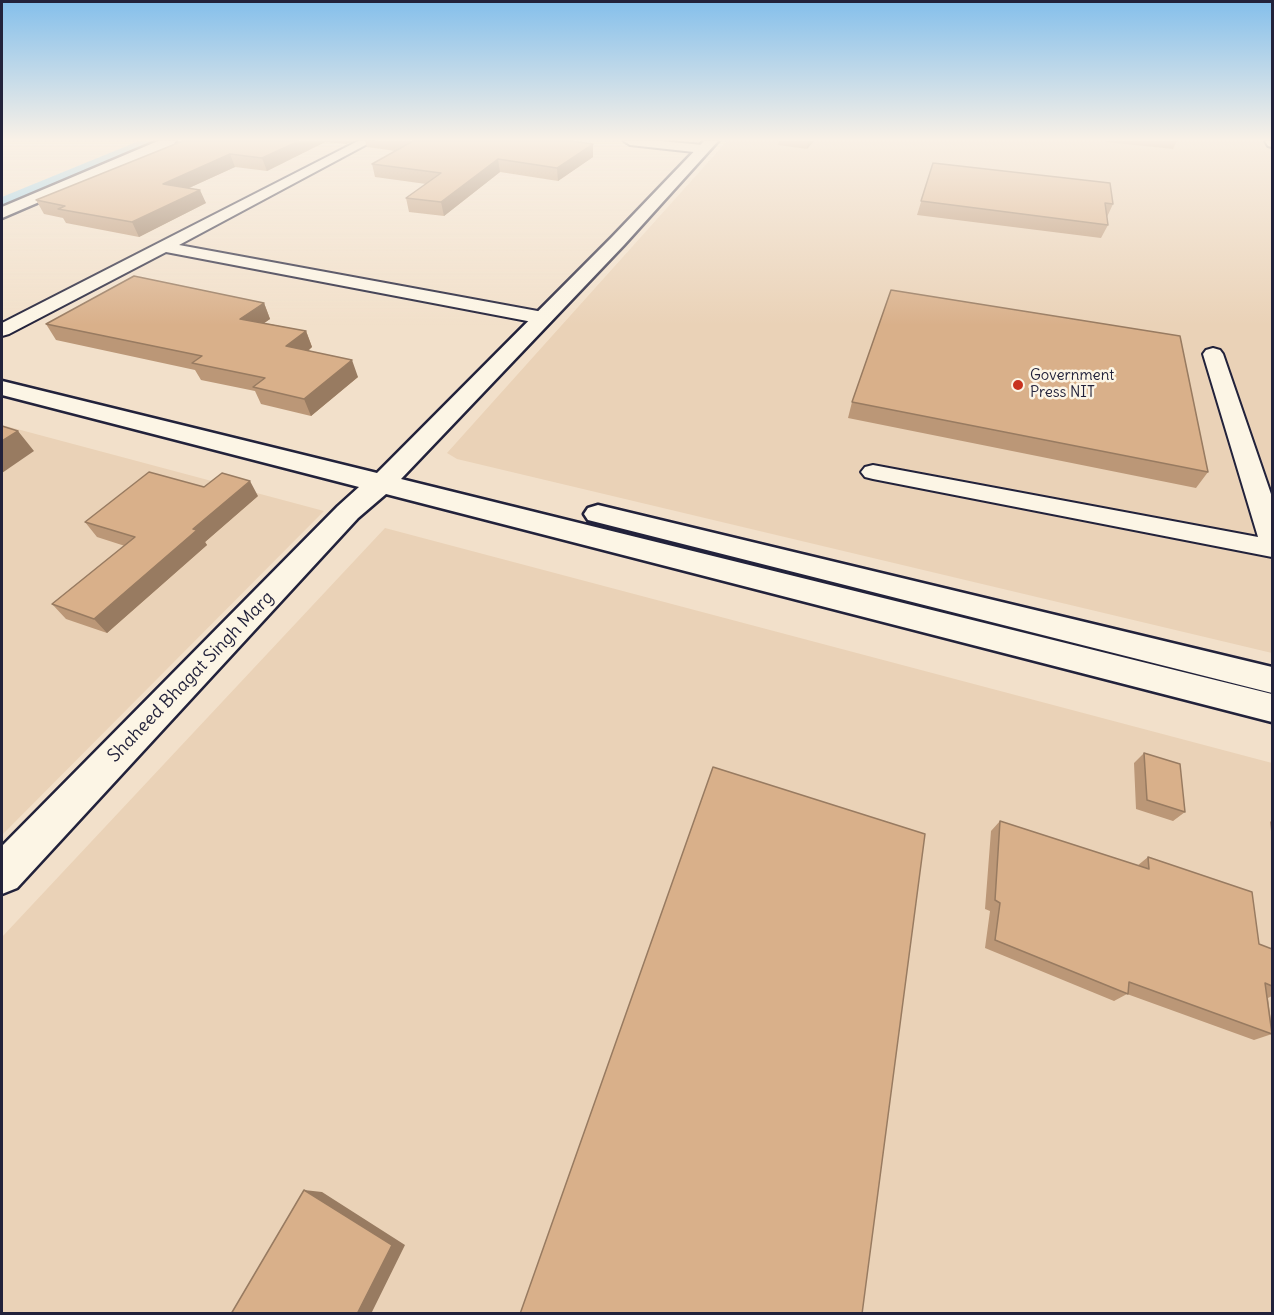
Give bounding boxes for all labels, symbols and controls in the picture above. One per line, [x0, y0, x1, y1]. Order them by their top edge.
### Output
place label: Government Press NIT [1030, 367, 1114, 402]
marker: Government Press NIT [1011, 378, 1025, 392]
street label: Shaheed Bhagat Singh Marg [104, 587, 278, 767]

